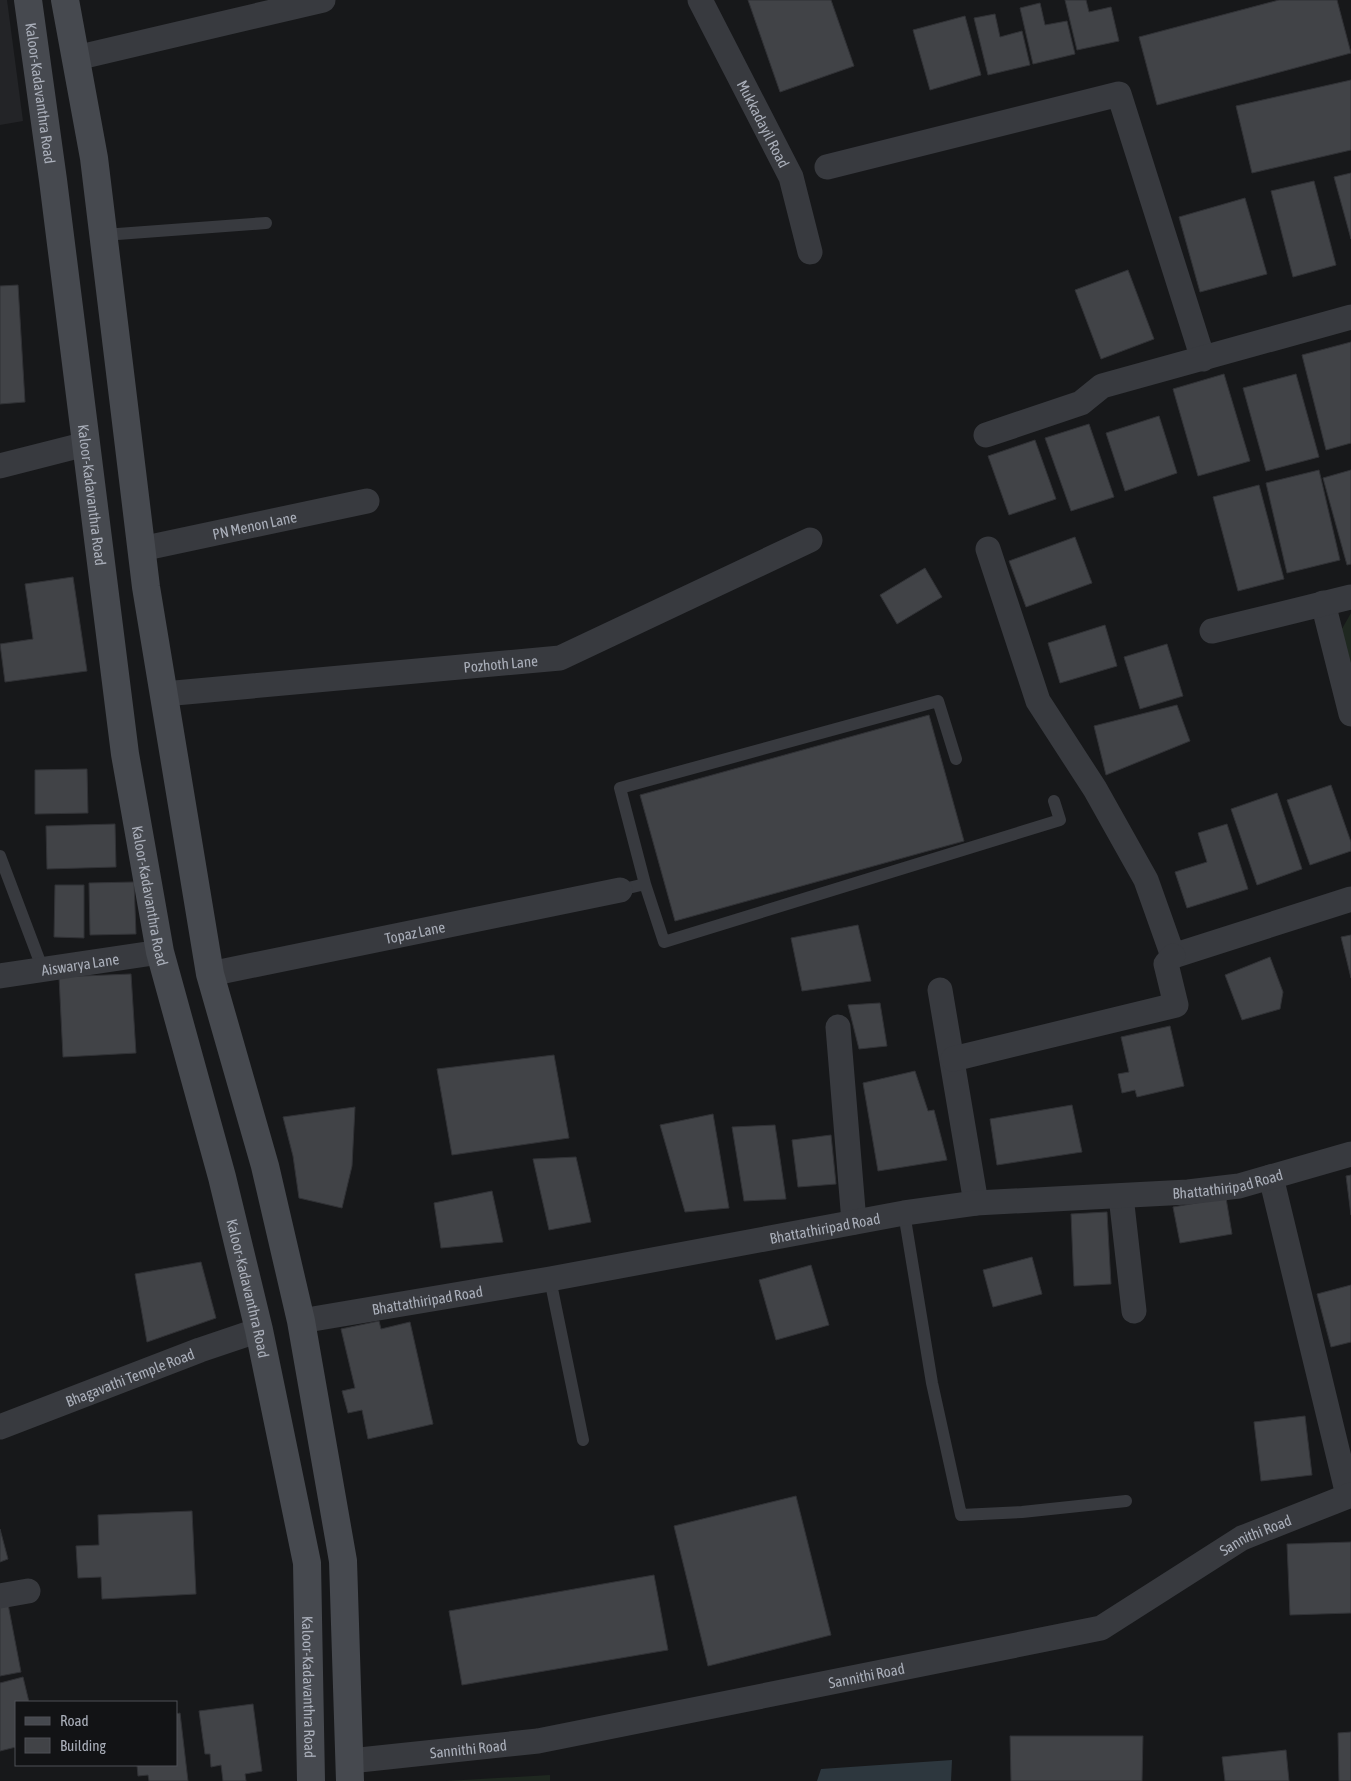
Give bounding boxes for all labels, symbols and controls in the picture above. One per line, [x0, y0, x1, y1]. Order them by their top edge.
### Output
street label: Kaloor-Kadavanthra Road [23, 22, 59, 165]
street label: Mukkadayil Road [734, 77, 793, 170]
street label: Kaloor-Kadavanthra Road [75, 423, 110, 566]
street label: PN Menon Lane [211, 508, 298, 542]
street label: Pozhoth Lane [463, 652, 539, 675]
street label: Kaloor-Kadavanthra Road [129, 824, 172, 968]
street label: Topaz Lane [383, 918, 447, 947]
street label: Aiswarya Lane [40, 950, 120, 978]
street label: Bhattathiripad Road [1172, 1165, 1285, 1201]
street label: Bhattathiripad Road [768, 1209, 881, 1246]
street label: Kaloor-Kadavanthra Road [224, 1217, 273, 1359]
street label: Bhattathiripad Road [371, 1282, 484, 1317]
street label: Bhagavathi Temple Road [63, 1345, 196, 1410]
street label: Sannithi Road [1216, 1511, 1293, 1559]
street label: Kaloor-Kadavanthra Road [299, 1616, 319, 1758]
street label: Sannithi Road [827, 1659, 906, 1691]
legend [15, 1701, 178, 1766]
text: Road [60, 1712, 89, 1729]
street label: Sannithi Road [429, 1736, 508, 1761]
text: Building [60, 1737, 106, 1754]

